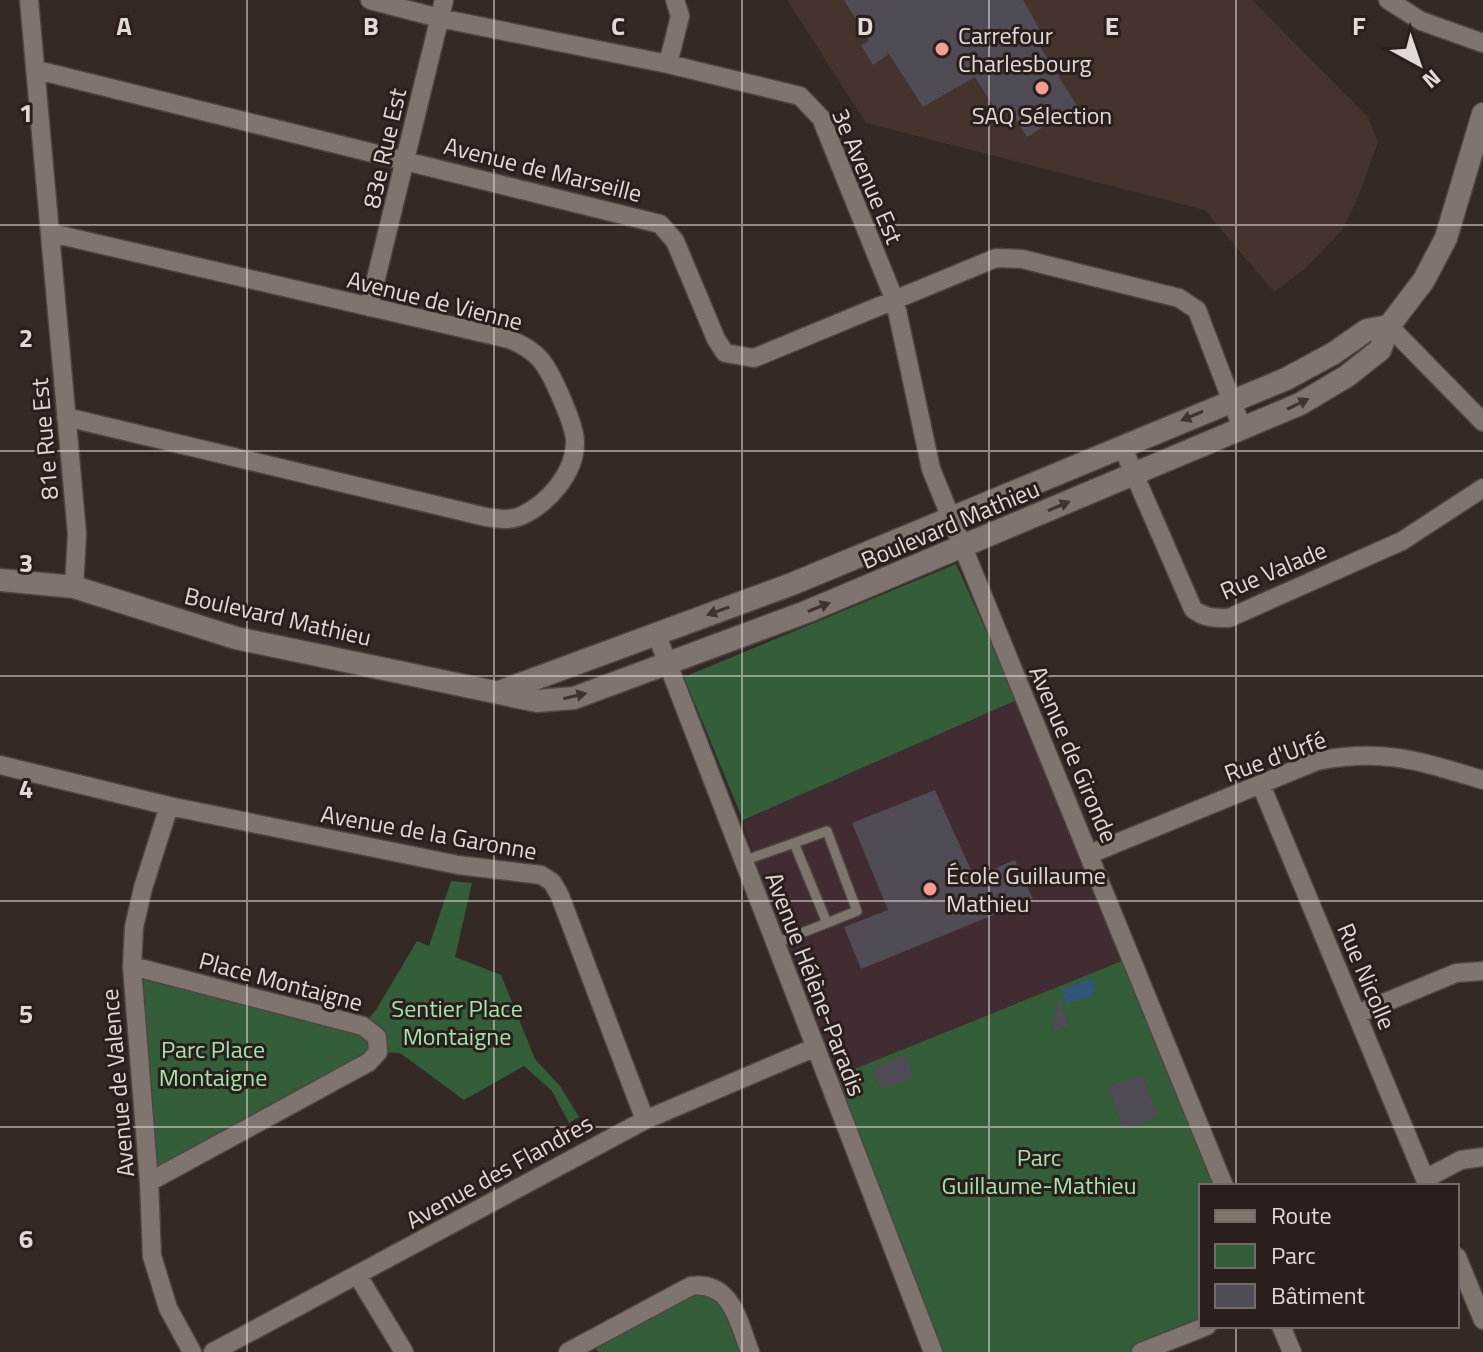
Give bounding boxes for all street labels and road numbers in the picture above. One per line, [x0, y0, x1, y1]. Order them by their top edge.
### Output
street label: 83e Rue Est [353, 84, 415, 211]
street label: 3e Avenue Est [823, 103, 913, 250]
street label: Avenue de Marseille [440, 127, 646, 211]
street label: Avenue de Vienne [343, 261, 527, 339]
street label: 81e Rue Est [21, 376, 67, 501]
street label: Boulevard Mathieu [855, 470, 1045, 578]
street label: Rue Valade [1214, 531, 1332, 609]
street label: Boulevard Mathieu [181, 577, 375, 655]
street label: Avenue de Gironde [1021, 660, 1127, 848]
street label: Rue d'Urfé [1219, 721, 1331, 791]
street label: Avenue de la Garonne [318, 795, 540, 869]
street label: Avenue Hélène-Paradis [757, 867, 875, 1101]
street label: Rue Nicolle [1328, 917, 1406, 1035]
street label: Place Montaigne [195, 942, 367, 1020]
street label: Avenue de Valence [91, 987, 143, 1179]
street label: Avenue des Flandres [399, 1105, 599, 1237]

